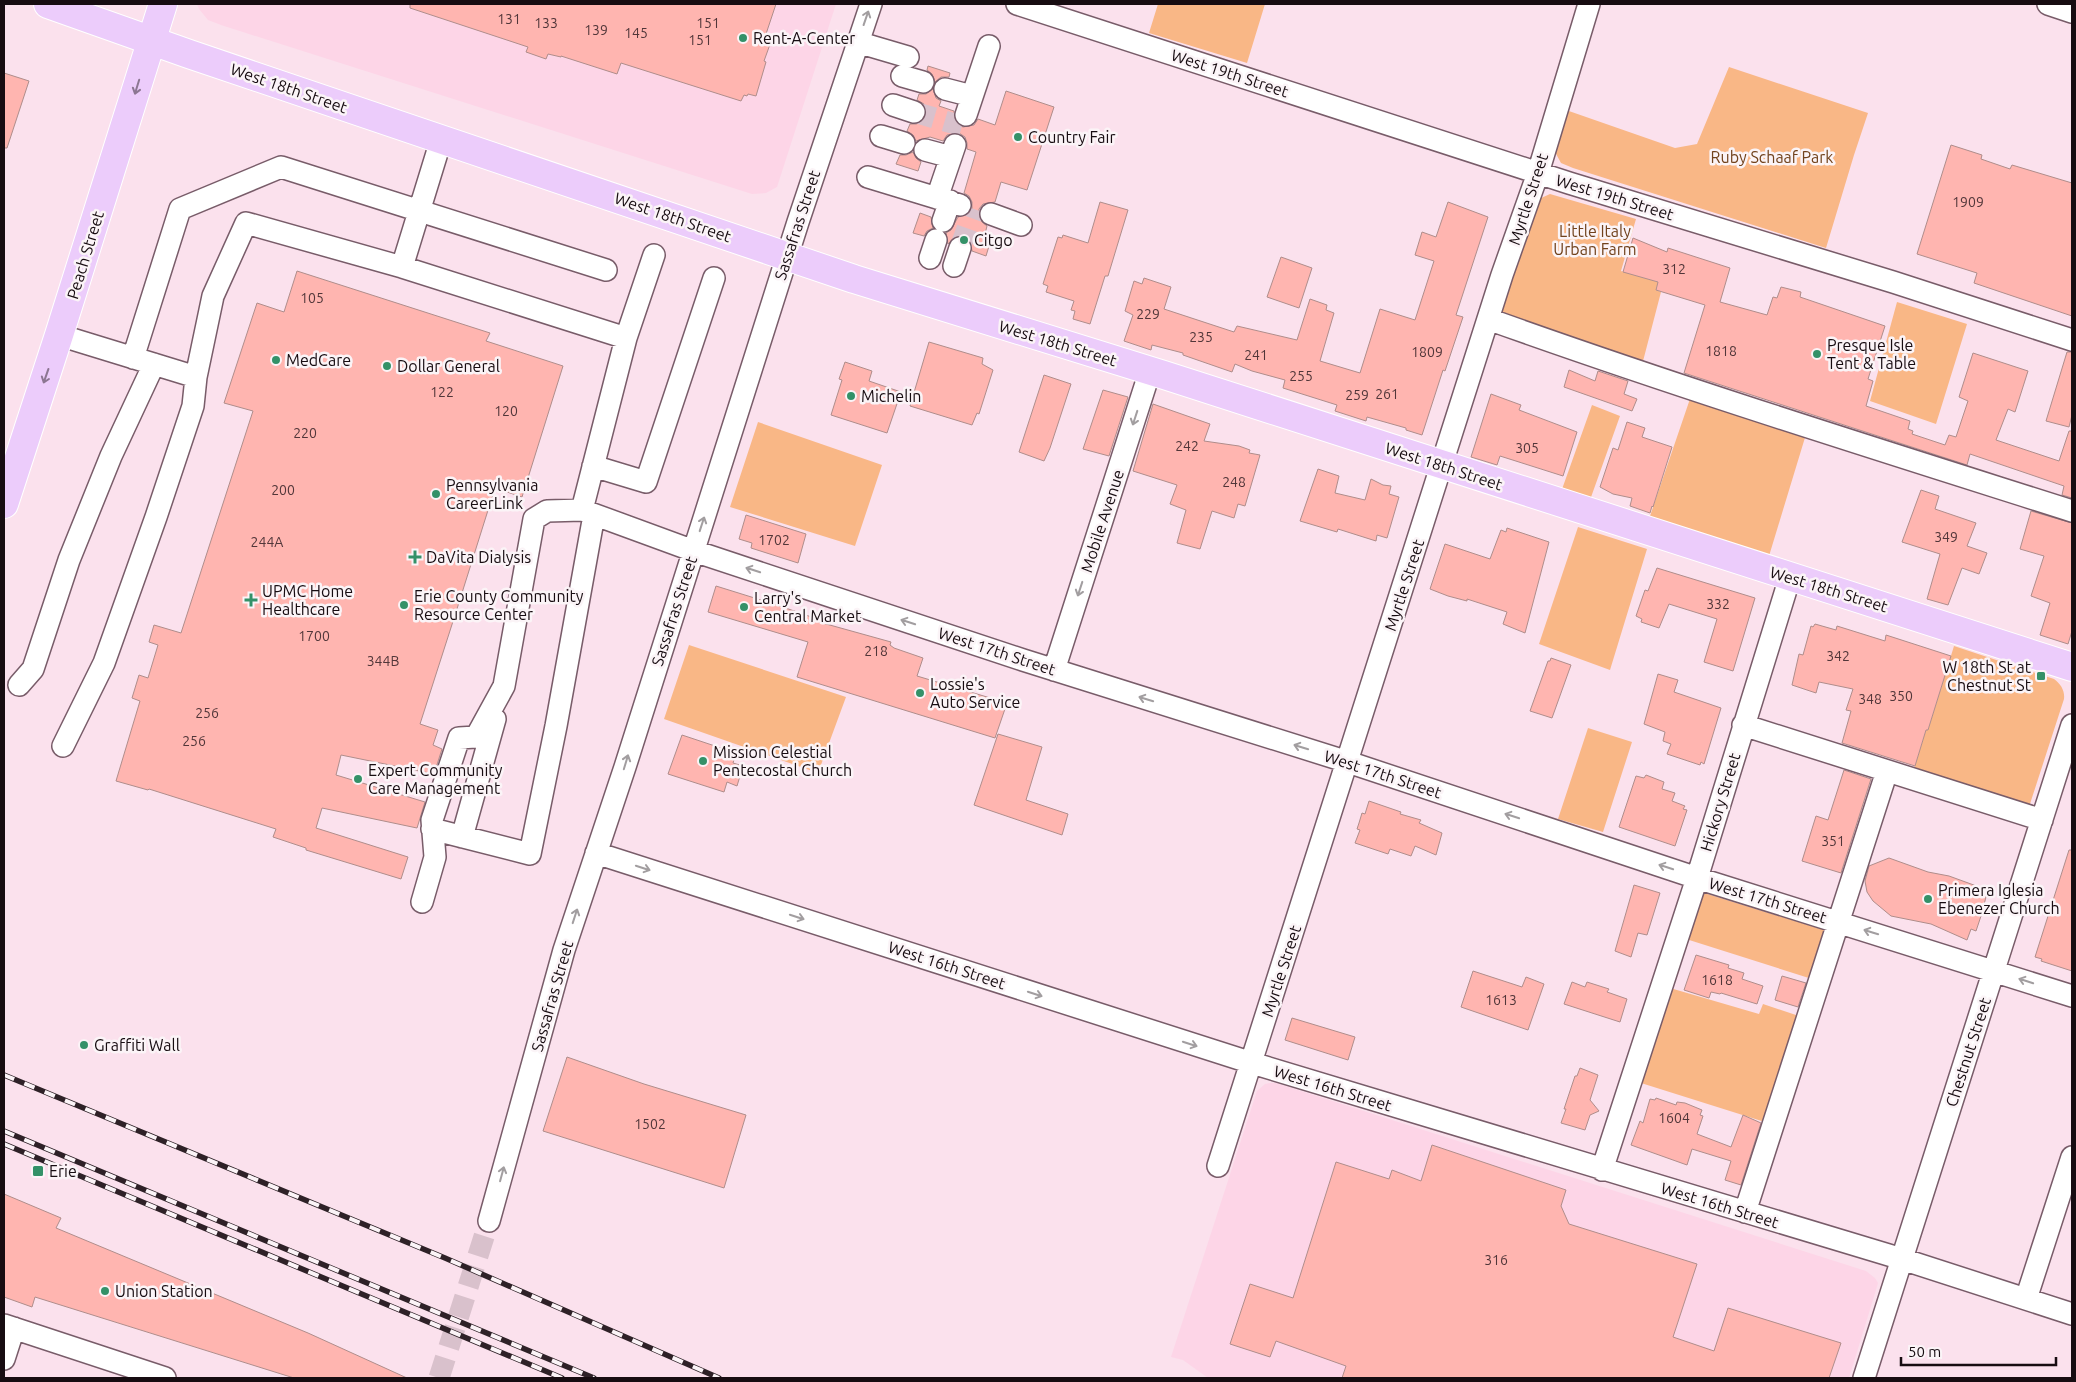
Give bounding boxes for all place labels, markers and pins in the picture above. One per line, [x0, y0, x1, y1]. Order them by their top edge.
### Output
place label: Rent-A-Center [753, 29, 855, 47]
marker: Rent-A-Center [737, 32, 749, 44]
place label: Country Fair [1028, 128, 1116, 146]
marker: Country Fair [1012, 131, 1024, 143]
place label: Citgo [974, 231, 1013, 249]
marker: Citgo [958, 234, 970, 246]
place label: Presque Isle Tent & Table [1827, 336, 1916, 372]
marker: Presque Isle Tent & Table [1811, 348, 1823, 360]
place label: MedCare [286, 351, 351, 369]
marker: MedCare [270, 354, 282, 366]
place label: Dollar General [397, 357, 500, 375]
marker: Dollar General [381, 360, 393, 372]
place label: Michelin [861, 387, 921, 405]
marker: Michelin [845, 390, 857, 402]
place label: Pennsylvania CareerLink [446, 476, 538, 512]
marker: Pennsylvania CareerLink [430, 488, 442, 500]
place label: DaVita Dialysis [426, 548, 531, 566]
marker: DaVita Dialysis [408, 550, 422, 564]
place label: UPMC Home Healthcare [262, 582, 353, 618]
place label: Erie County Community Resource Center [414, 587, 584, 623]
place label: Larry's Central Market [754, 589, 862, 625]
marker: UPMC Home Healthcare [244, 593, 258, 607]
marker: Erie County Community Resource Center [398, 599, 410, 611]
marker: Larry's Central Market [738, 601, 750, 613]
place label: W 18th St at Chestnut St [1943, 658, 2032, 694]
marker: W 18th St at Chestnut St [2035, 670, 2047, 682]
place label: Lossie's Auto Service [930, 675, 1020, 711]
marker: Lossie's Auto Service [914, 687, 926, 699]
place label: Mission Celestial Pentecostal Church [713, 743, 852, 779]
marker: Mission Celestial Pentecostal Church [697, 755, 709, 767]
place label: Expert Community Care Management [368, 761, 503, 797]
marker: Expert Community Care Management [352, 773, 364, 785]
place label: Primera Iglesia Ebenezer Church [1938, 881, 2060, 917]
marker: Primera Iglesia Ebenezer Church [1922, 893, 1934, 905]
place label: Graffiti Wall [94, 1036, 180, 1054]
marker: Graffiti Wall [78, 1039, 90, 1051]
place label: Erie [49, 1162, 77, 1180]
marker: Erie [31, 1164, 45, 1178]
place label: Union Station [115, 1282, 213, 1300]
marker: Union Station [99, 1285, 111, 1297]

